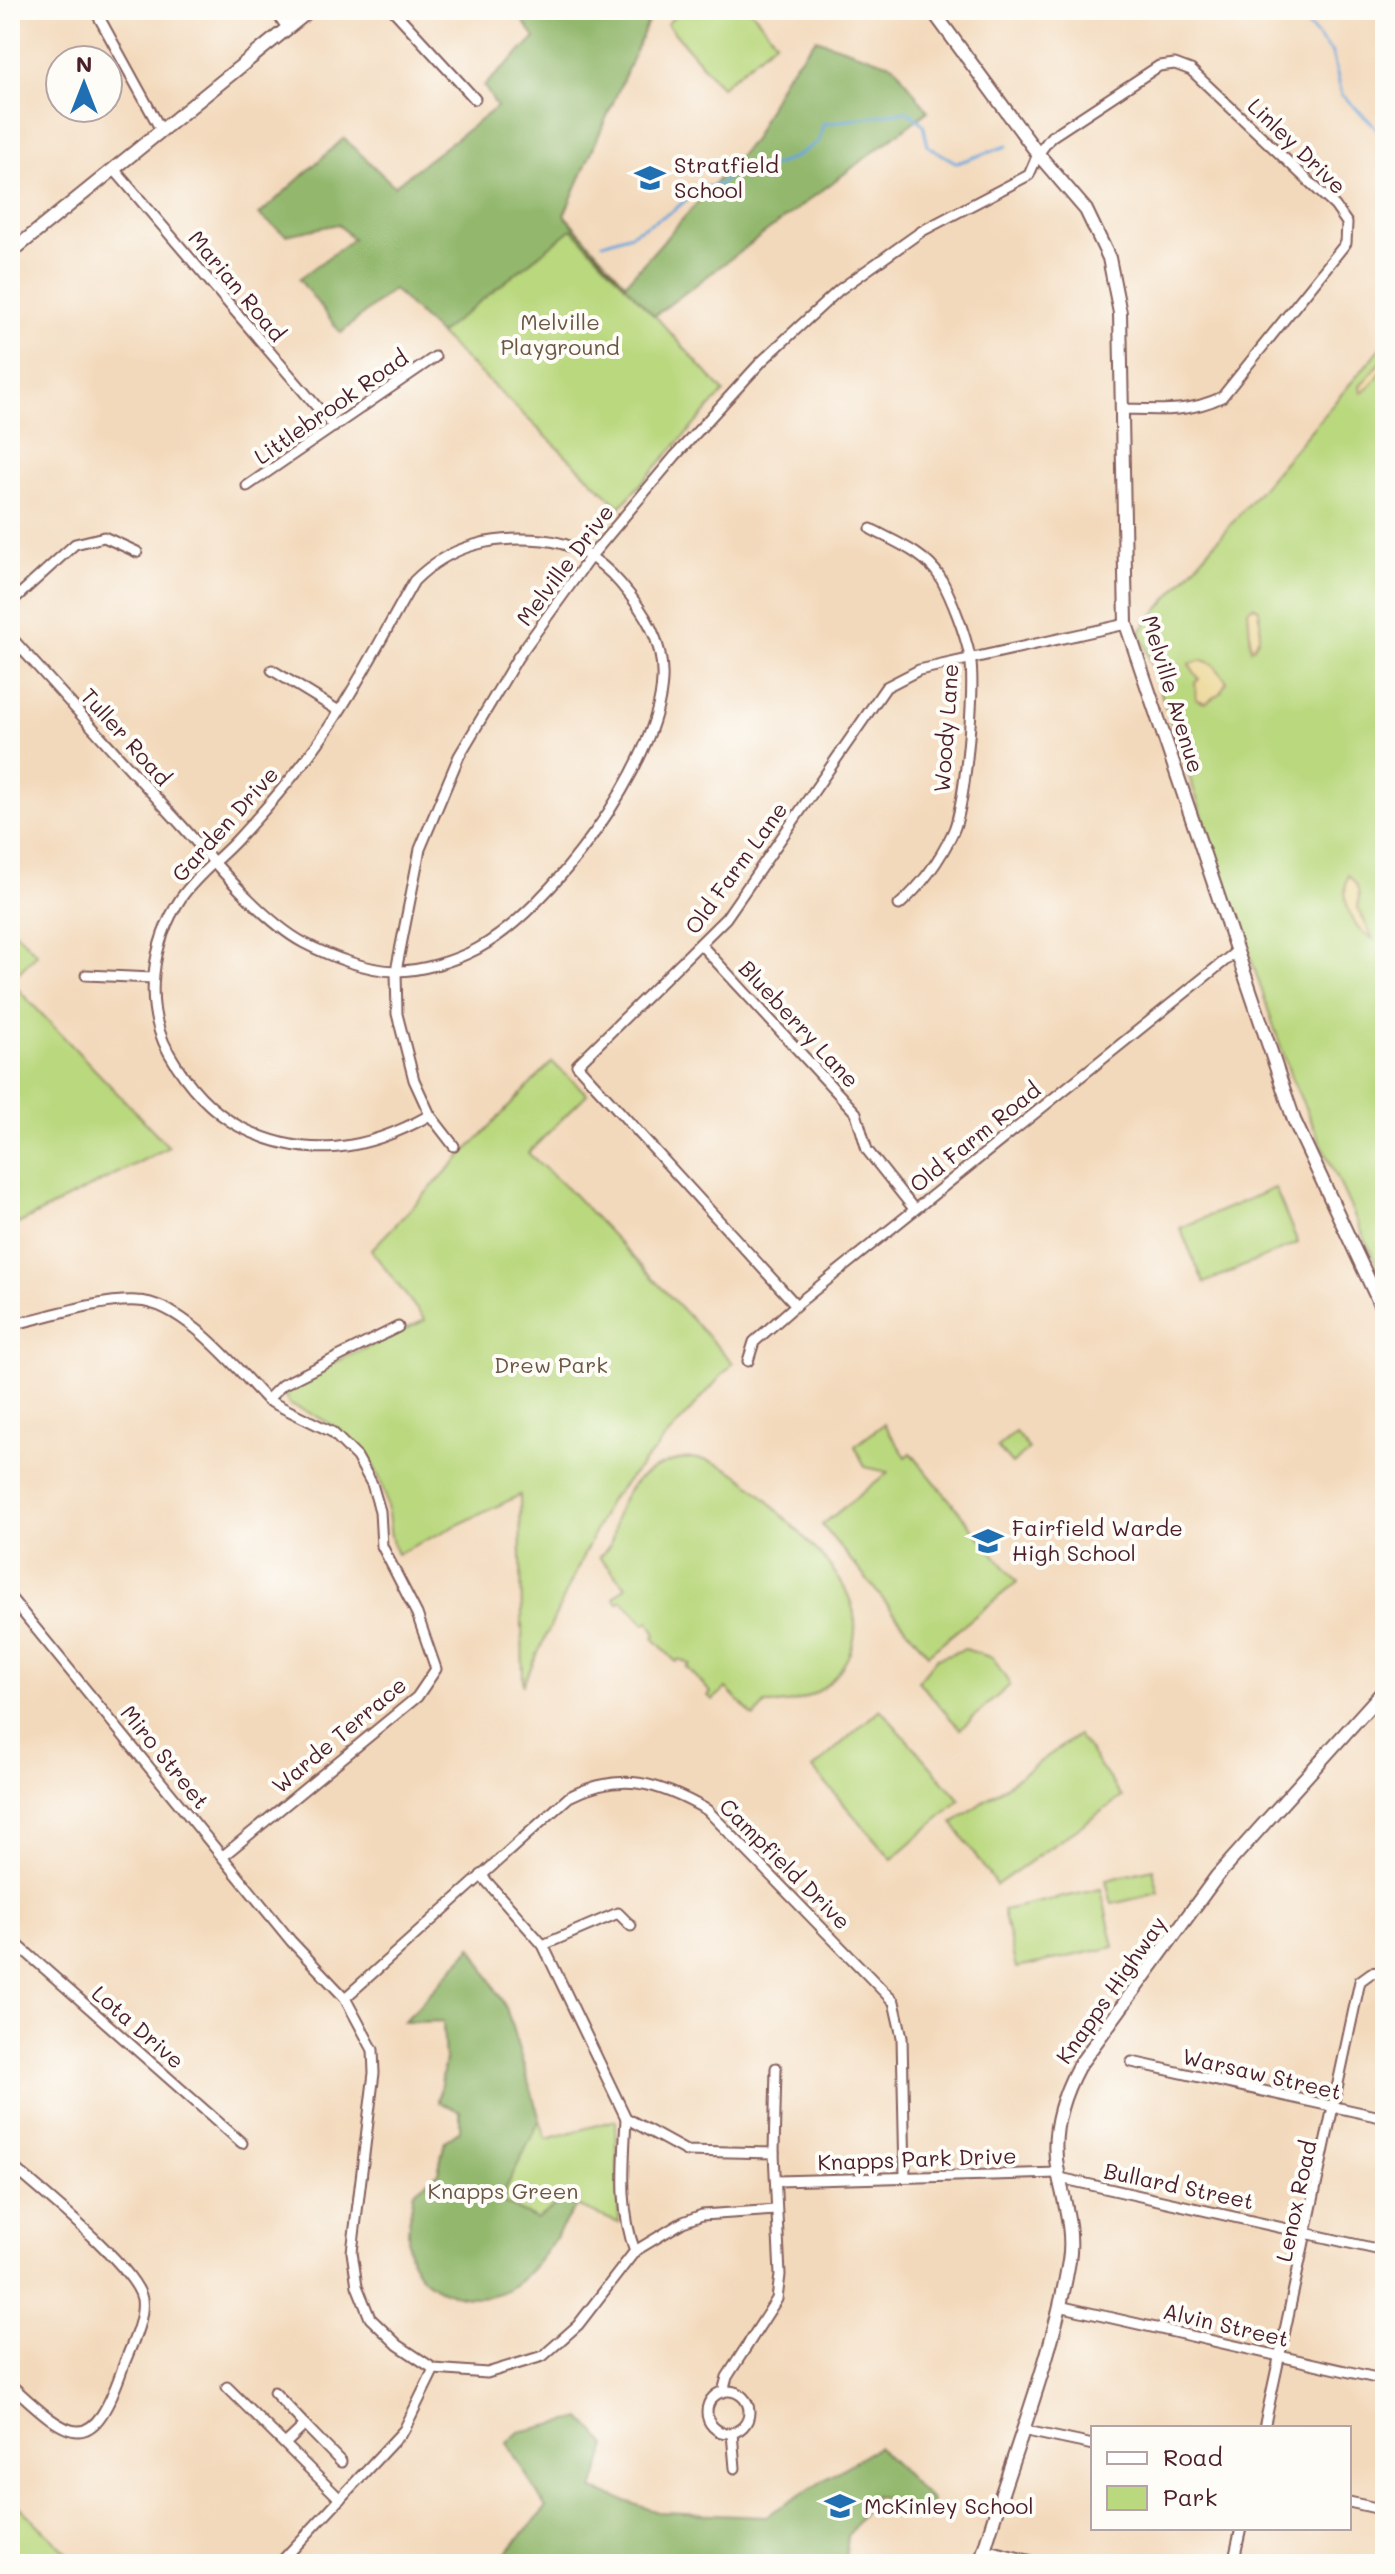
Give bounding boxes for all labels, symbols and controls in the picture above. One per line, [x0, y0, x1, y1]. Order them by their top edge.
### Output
north arrow [44, 44, 124, 124]
text: N [76, 49, 92, 78]
street label: Linley Drive [1242, 91, 1353, 200]
place label: Stratfield School [674, 150, 779, 204]
school or university icon: Stratfield School [633, 161, 667, 195]
street label: Marian Road [182, 224, 292, 347]
park label: Melville Playground [500, 307, 620, 361]
street label: Littlebrook Road [248, 343, 413, 471]
street label: Melville Drive [509, 498, 620, 631]
street label: Melville Avenue [1136, 612, 1211, 776]
street label: Woody Lane [927, 663, 964, 793]
street label: Tuller Road [75, 682, 178, 792]
street label: Garden Drive [165, 760, 284, 888]
street label: Old Farm Lane [678, 796, 793, 940]
street label: Blueberry Lane [733, 954, 866, 1094]
street label: Old Farm Road [903, 1075, 1046, 1198]
park label: Drew Park [494, 1350, 608, 1379]
place label: Fairfield Warde High School [1012, 1513, 1183, 1567]
school or university icon: Fairfield Warde High School [971, 1524, 1005, 1558]
street label: Warde Terrace [265, 1670, 412, 1799]
street label: Miro Street [115, 1699, 216, 1815]
street label: Campfield Drive [714, 1792, 857, 1935]
street label: Knapps Highway [1049, 1910, 1172, 2069]
street label: Lota Drive [86, 1979, 191, 2075]
street label: Warsaw Street [1180, 2041, 1345, 2106]
street label: Lenox Road [1268, 2137, 1323, 2264]
street label: Knapps Park Drive [817, 2141, 1017, 2176]
street label: Bullard Street [1101, 2155, 1257, 2216]
park label: Knapps Green [428, 2176, 578, 2205]
street label: Alvin Street [1160, 2296, 1292, 2353]
legend [1091, 2426, 1351, 2530]
text: Road [1163, 2441, 1223, 2472]
text: Park [1163, 2481, 1217, 2512]
school or university icon: McKinley School [823, 2489, 857, 2523]
place label: McKinley School [864, 2491, 1034, 2520]

